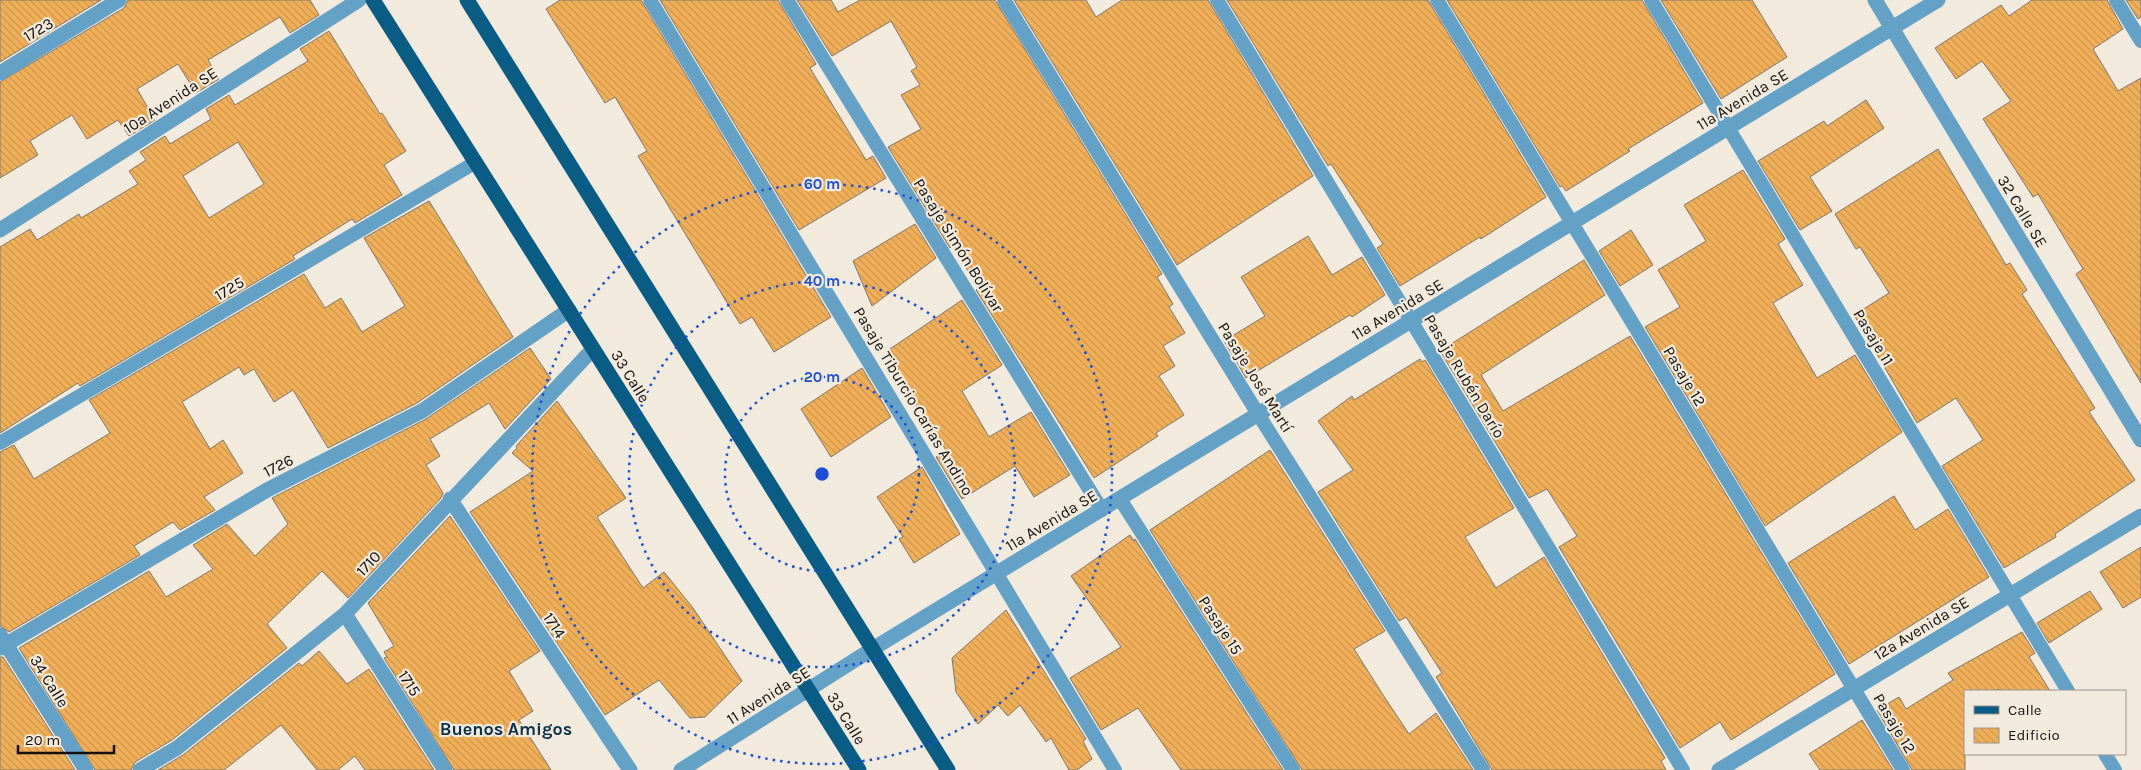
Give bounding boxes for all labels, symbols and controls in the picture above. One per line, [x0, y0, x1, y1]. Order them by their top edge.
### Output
street label: 1723 [20, 13, 57, 46]
street label: 10a Avenida SE [120, 63, 221, 138]
street label: 11a Avenida SE [1693, 65, 1791, 134]
street label: 32 Calle SE [1994, 172, 2052, 251]
text: 60 m [804, 175, 840, 193]
street label: Pasaje Simón Bolívar [910, 175, 1008, 316]
street label: 1725 [211, 272, 247, 305]
text: 40 m [804, 272, 840, 290]
street label: 11a Avenida SE [1348, 275, 1446, 344]
street label: Pasaje Tiburcio Carías Andino [850, 303, 978, 499]
street label: Pasaje 11 [1849, 306, 1898, 369]
street label: Pasaje Rubén Darío [1420, 311, 1509, 442]
street label: Pasaje José Martí [1214, 319, 1297, 436]
street label: Pasaje 12 [1659, 343, 1710, 410]
street label: 33 Calle [607, 346, 654, 406]
text: 20 m [804, 368, 840, 386]
street label: 1726 [260, 450, 296, 481]
centre of rings [813, 465, 831, 483]
street label: 11a Avenida SE [1002, 486, 1100, 555]
street label: 1710 [352, 547, 385, 580]
street label: Pasaje 15 [1195, 592, 1247, 658]
street label: 12a Avenida SE [1870, 593, 1972, 664]
street label: 1714 [539, 609, 570, 642]
street label: 34 Calle [26, 652, 73, 711]
street label: 11 Avenida SE [723, 662, 813, 729]
street label: 1715 [394, 667, 425, 700]
street label: 33 Calle [823, 688, 870, 748]
street label: Pasaje 12 [1869, 690, 1920, 757]
legend [1964, 690, 2126, 755]
text: Calle [2008, 701, 2042, 719]
district label: Buenos Amigos [440, 718, 572, 740]
scale bar [18, 722, 114, 754]
text: Edificio [2008, 726, 2060, 744]
text: 20 m [25, 731, 60, 749]

